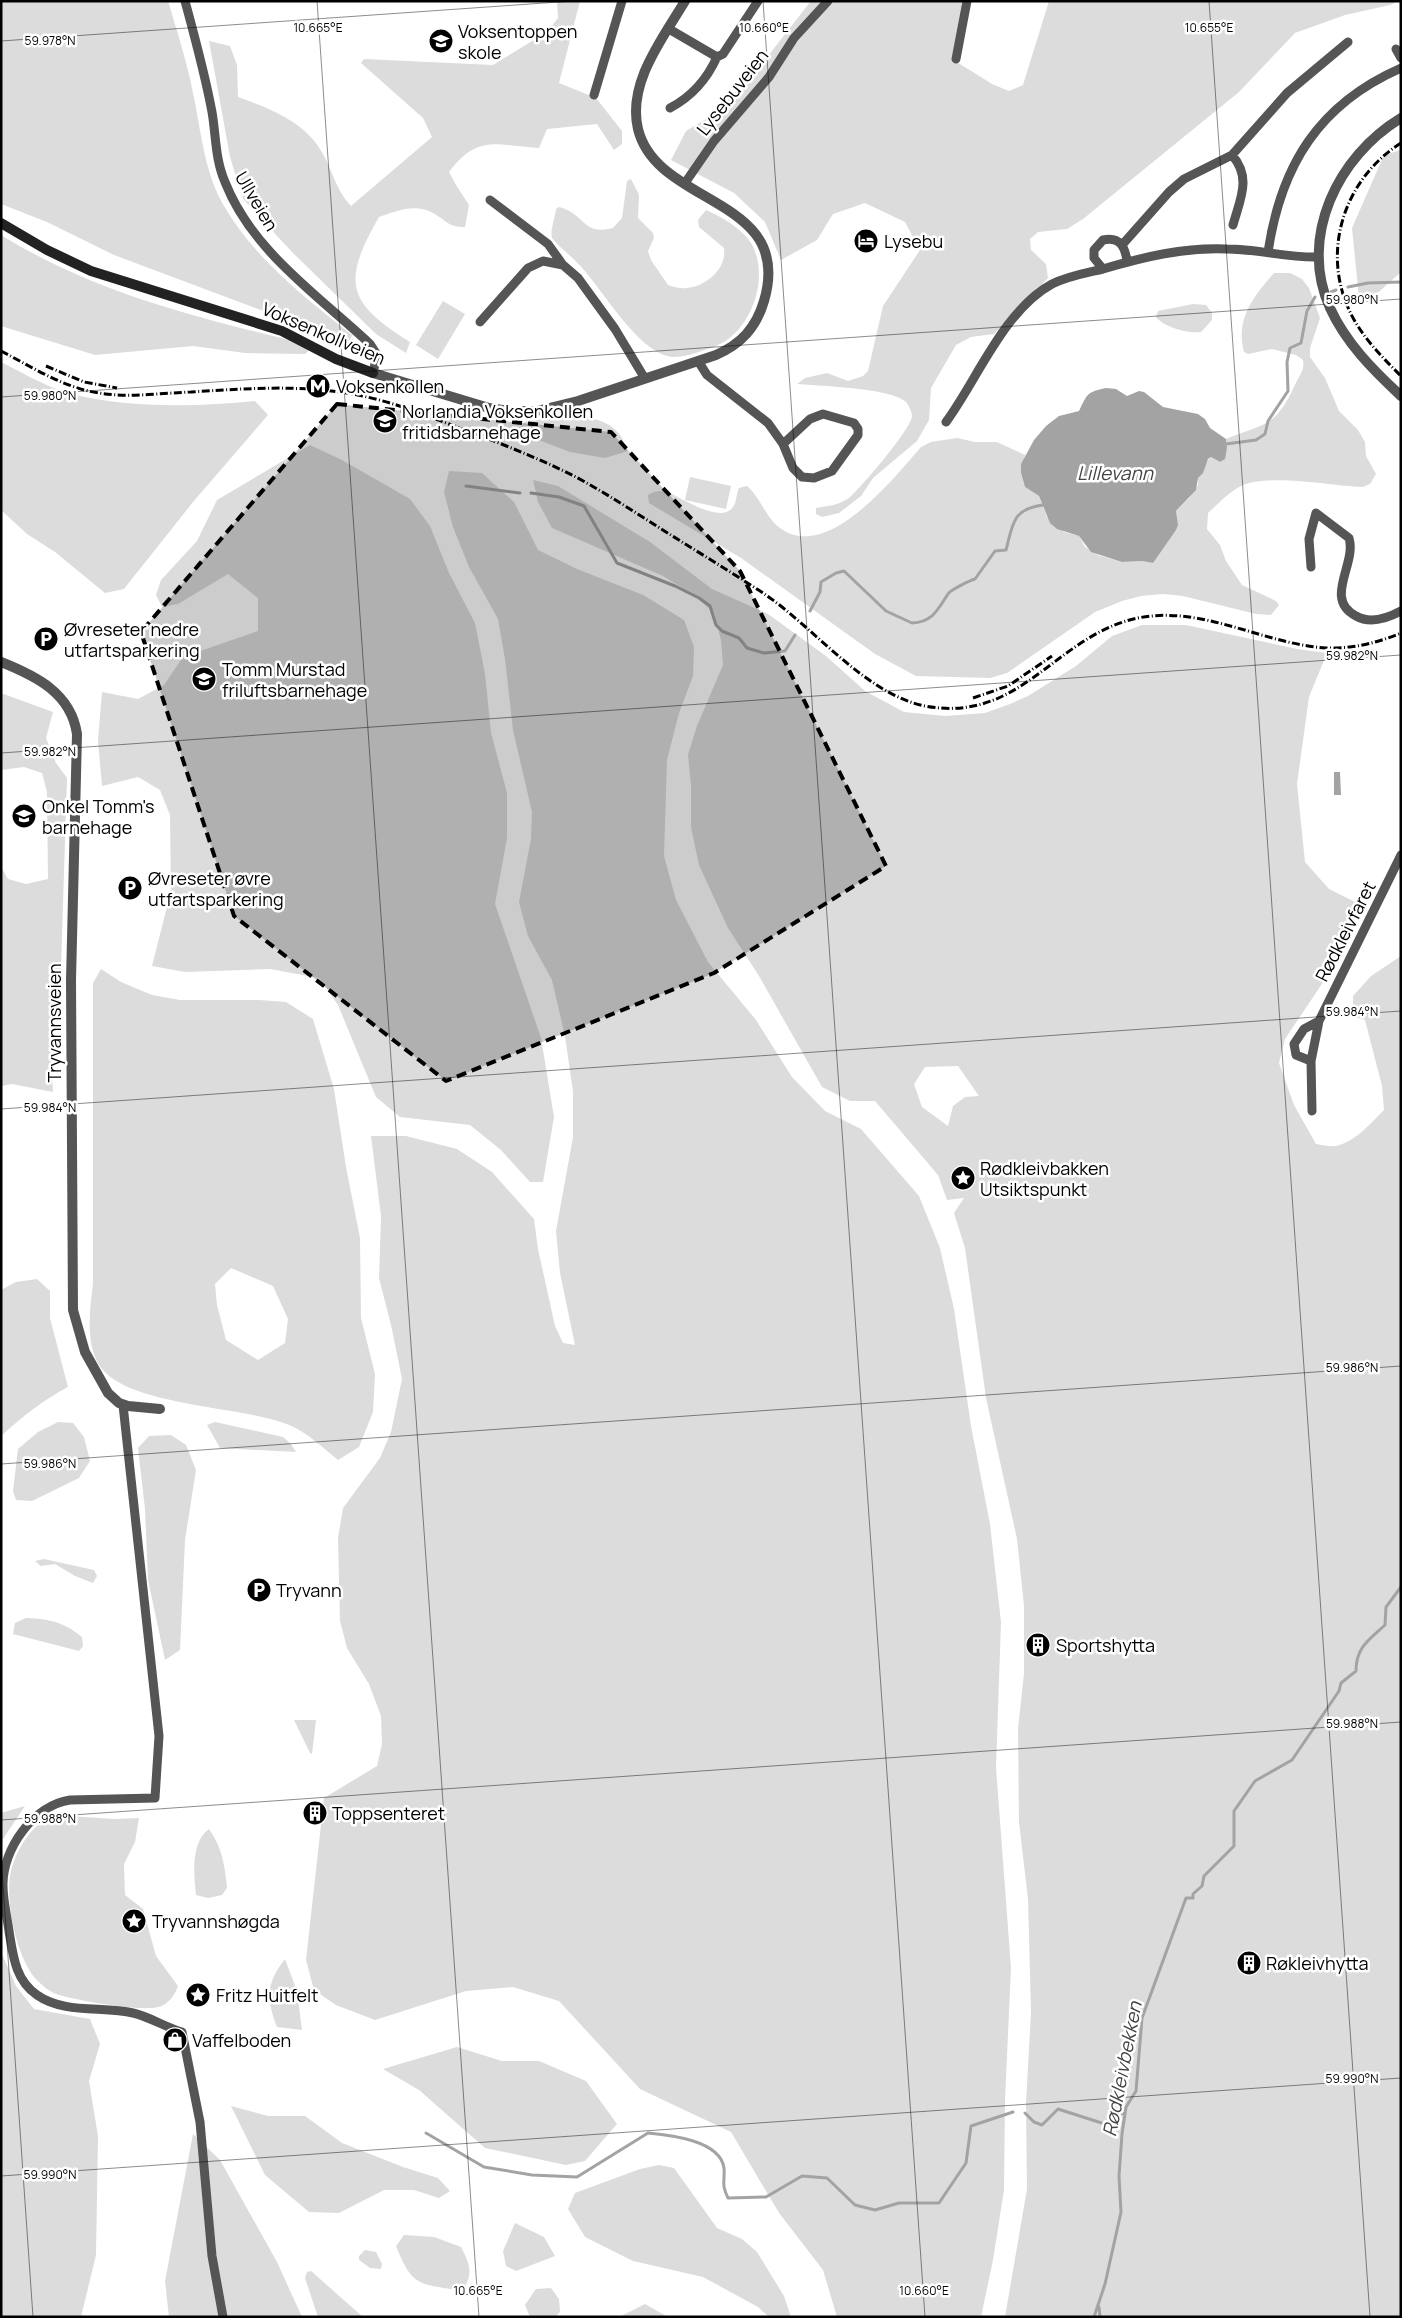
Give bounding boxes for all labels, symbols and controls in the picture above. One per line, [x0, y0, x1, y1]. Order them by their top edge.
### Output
text: 10.665°E [293, 19, 343, 36]
place label: Voksentoppen skole [458, 19, 577, 64]
text: 10.660°E [739, 19, 789, 36]
text: 10.655°E [1185, 19, 1233, 36]
school or university icon: Voksentoppen skole [428, 28, 454, 54]
text: 59.978°N [24, 32, 76, 49]
street label: Lysebuveien [691, 44, 773, 140]
street label: Ullveien [230, 167, 284, 235]
hotel icon: Lysebu [853, 228, 879, 254]
place label: Lysebu [884, 229, 943, 253]
text: 59.980°N [1326, 291, 1378, 308]
street label: Voksenkollveien [259, 296, 389, 370]
metro station icon: Voksenkollen [305, 373, 331, 399]
place label: Voksenkollen [336, 374, 444, 398]
text: 59.980°N [24, 387, 76, 404]
place label: Norlandia Voksenkollen fritidsbarnehage [402, 399, 593, 444]
school or university icon: Norlandia Voksenkollen fritidsbarnehage [372, 408, 398, 434]
water label: Lillevann [1077, 460, 1154, 486]
place label: Øvreseter nedre utfartsparkering [64, 617, 200, 662]
parking icon: Øvreseter nedre utfartsparkering [33, 626, 59, 652]
text: 59.982°N [1326, 647, 1378, 664]
place label: Tomm Murstad friluftsbarnehage [222, 657, 367, 702]
school or university icon: Tomm Murstad friluftsbarnehage [191, 666, 217, 692]
text: 59.982°N [24, 743, 76, 760]
place label: Onkel Tomm's barnehage [42, 794, 154, 839]
school or university icon: Onkel Tomm's barnehage [11, 803, 37, 829]
place label: Øvreseter øvre utfartsparkering [148, 866, 284, 911]
parking icon: Øvreseter øvre utfartsparkering [117, 875, 143, 901]
street label: Rødkleivfaret [1309, 877, 1381, 985]
street label: Tryvannsveien [42, 963, 66, 1083]
text: 59.984°N [1326, 1003, 1378, 1020]
text: 59.984°N [24, 1099, 76, 1116]
place label: Rødkleivbakken Utsiktspunkt [980, 1156, 1109, 1201]
place icon: Rødkleivbakken Utsiktspunkt [950, 1165, 976, 1191]
text: 59.986°N [1326, 1359, 1378, 1376]
text: 59.986°N [24, 1455, 76, 1472]
parking icon: Tryvann [246, 1577, 272, 1603]
place label: Tryvann [276, 1578, 342, 1602]
building icon: Sportshytta [1025, 1632, 1051, 1658]
place label: Sportshytta [1056, 1633, 1155, 1657]
text: 59.988°N [1326, 1715, 1378, 1732]
building icon: Toppsenteret [302, 1800, 328, 1826]
place label: Toppsenteret [332, 1801, 445, 1825]
text: 59.988°N [24, 1810, 76, 1827]
place icon: Tryvannshøgda [121, 1908, 147, 1934]
place label: Tryvannshøgda [152, 1909, 280, 1933]
building icon: Røkleivhytta [1236, 1950, 1262, 1976]
place label: Røkleivhytta [1266, 1951, 1369, 1975]
place icon: Fritz Huitfelt [185, 1982, 211, 2008]
place label: Fritz Huitfelt [216, 1983, 318, 2007]
water label: Rødkleivbekken [1096, 1999, 1148, 2139]
shop icon: Vaffelboden [162, 2027, 188, 2053]
place label: Vaffelboden [192, 2028, 291, 2052]
text: 59.990°N [1325, 2070, 1379, 2087]
text: 59.990°N [23, 2166, 77, 2183]
text: 10.665°E [453, 2282, 503, 2299]
text: 10.660°E [899, 2282, 949, 2299]

